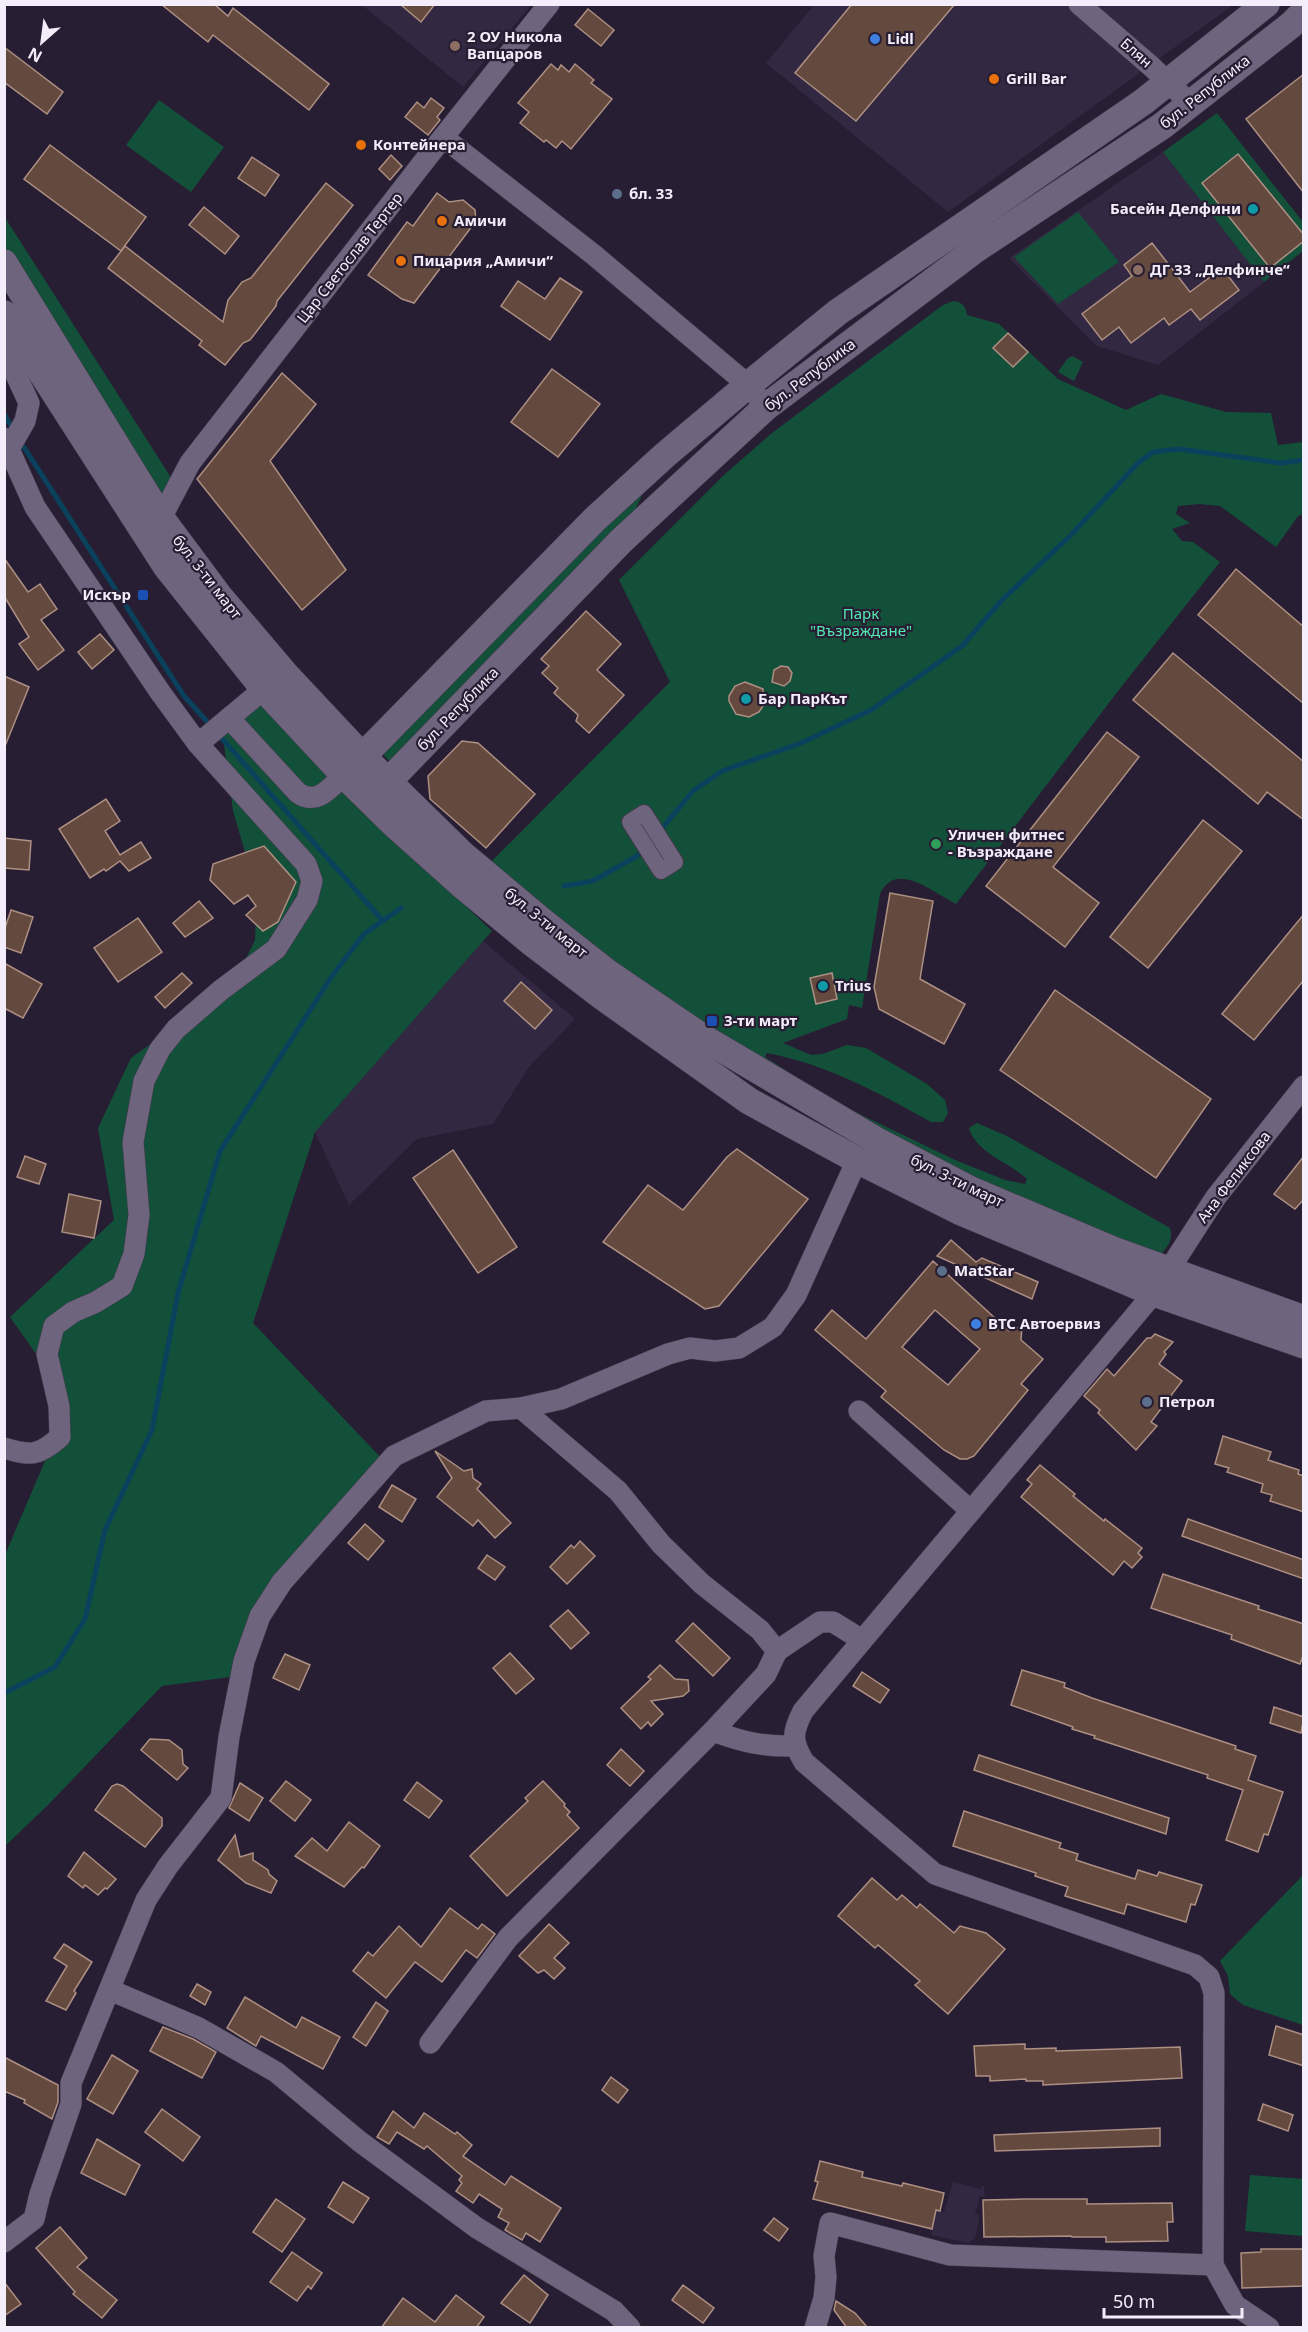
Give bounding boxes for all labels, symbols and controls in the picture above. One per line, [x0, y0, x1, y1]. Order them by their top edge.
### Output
north arrow [12, 12, 72, 72]
place label: 2 ОУ Никола Вапцаров [467, 26, 562, 63]
place label: Lidl [887, 28, 914, 48]
marker: Lidl [868, 32, 882, 46]
street label: Блян [1117, 33, 1157, 72]
marker: 2 ОУ Никола Вапцаров [448, 39, 462, 53]
text: N [24, 42, 46, 68]
street label: бул. Република [1155, 50, 1254, 133]
place label: Grill Bar [1006, 68, 1067, 88]
marker: Grill Bar [987, 72, 1001, 86]
place label: Контейнера [373, 134, 466, 154]
marker: Контейнера [354, 138, 368, 152]
place label: бл. 33 [629, 183, 673, 203]
marker: бл. 33 [610, 187, 624, 201]
street label: Цар Светослав Тертер [292, 188, 406, 327]
place label: Басейн Делфини [1110, 198, 1241, 218]
marker: Басейн Делфини [1246, 202, 1260, 216]
place label: Амичи [454, 210, 507, 230]
marker: Амичи [435, 214, 449, 228]
place label: Пицария „Амичи“ [413, 250, 553, 270]
marker: Пицария „Амичи“ [394, 254, 408, 268]
place label: ДГ 33 „Делфинче“ [1150, 259, 1290, 279]
marker: ДГ 33 „Делфинче“ [1131, 263, 1145, 277]
street label: бул. Република [760, 333, 859, 415]
street label: бул. 3-ти март [169, 530, 247, 622]
place label: Искър [82, 584, 131, 604]
marker: Искър [136, 588, 150, 602]
park label: Парк "Възраждане" [810, 603, 912, 640]
street label: бул. Република [412, 662, 502, 755]
place label: Бар ПарКът [758, 688, 847, 708]
marker: Бар ПарКът [739, 692, 753, 706]
place label: Уличен фитнес - Възраждане [948, 824, 1065, 861]
marker: Уличен фитнес - Възраждане [929, 837, 943, 851]
street label: бул. 3-ти март [501, 883, 592, 962]
place label: Trius [835, 975, 871, 995]
marker: Trius [816, 979, 830, 993]
place label: 3-ти март [724, 1010, 798, 1030]
marker: 3-ти март [705, 1014, 719, 1028]
street label: Ана Феликсова [1192, 1126, 1274, 1226]
street label: бул. 3-ти март [908, 1149, 1007, 1211]
place label: MatStar [954, 1260, 1014, 1280]
marker: MatStar [935, 1264, 949, 1278]
place label: ВТС Автоервиз [988, 1313, 1101, 1333]
marker: ВТС Автоервиз [969, 1317, 983, 1331]
place label: Петрол [1159, 1391, 1215, 1411]
marker: Петрол [1140, 1395, 1154, 1409]
scale bar [1104, 2281, 1242, 2319]
text: 50 m [1113, 2289, 1155, 2313]

